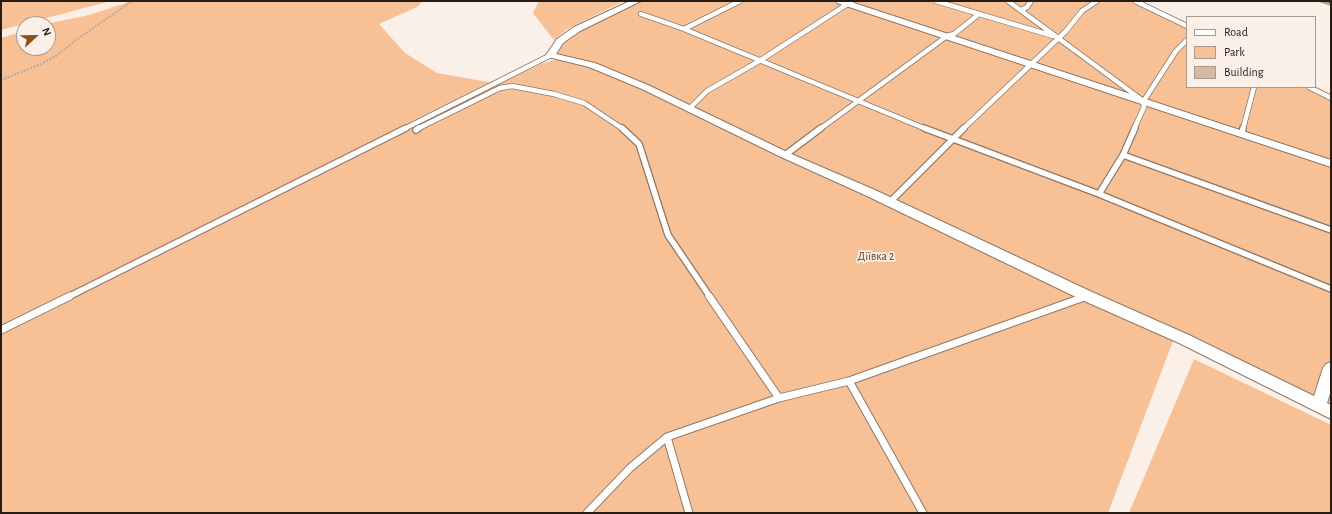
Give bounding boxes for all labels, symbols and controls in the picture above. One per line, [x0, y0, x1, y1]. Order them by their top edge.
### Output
north arrow [16, 16, 56, 56]
legend [1186, 16, 1316, 88]
text: N [40, 26, 53, 37]
text: Road [1224, 26, 1248, 38]
text: Park [1224, 46, 1245, 58]
text: Building [1224, 66, 1264, 78]
park label: Діївка 2 [858, 249, 894, 263]

